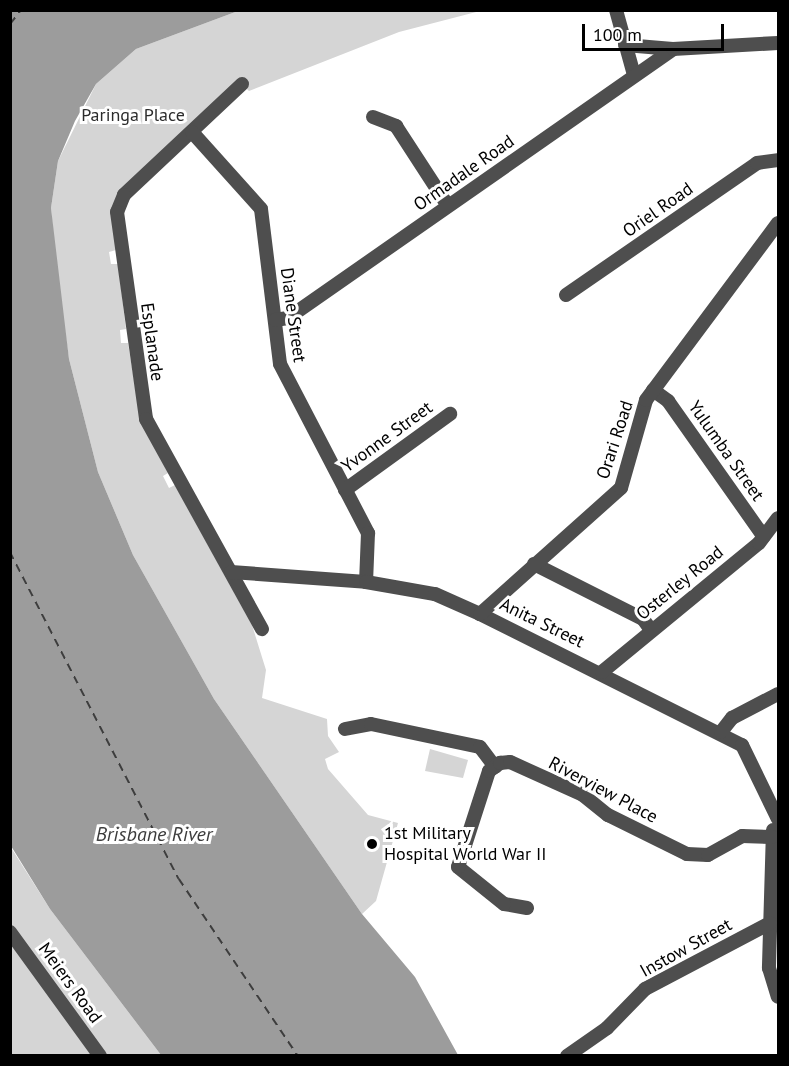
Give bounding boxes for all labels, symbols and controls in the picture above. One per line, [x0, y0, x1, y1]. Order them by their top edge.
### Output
scale bar [585, 12, 728, 50]
text: 100 m [593, 23, 642, 46]
park label: Paringa Place [81, 104, 185, 126]
street label: Ormadale Road [410, 130, 518, 216]
street label: Oriel Road [619, 178, 697, 242]
street label: Diane Street [276, 266, 310, 364]
street label: Esplanade [136, 302, 168, 382]
street label: Yvonne Street [337, 397, 437, 477]
street label: Yulumba Street [683, 397, 769, 505]
street label: Orari Road [592, 398, 638, 482]
street label: Osterley Road [632, 541, 728, 625]
street label: Anita Street [496, 593, 588, 653]
street label: Riverview Place [545, 752, 661, 828]
water label: Brisbane River [96, 822, 212, 846]
place label: 1st Military Hospital World War II [384, 823, 547, 866]
marker: 1st Military Hospital World War II [365, 837, 379, 851]
street label: Instow Street [636, 914, 736, 982]
street label: Meiers Road [34, 939, 106, 1027]

